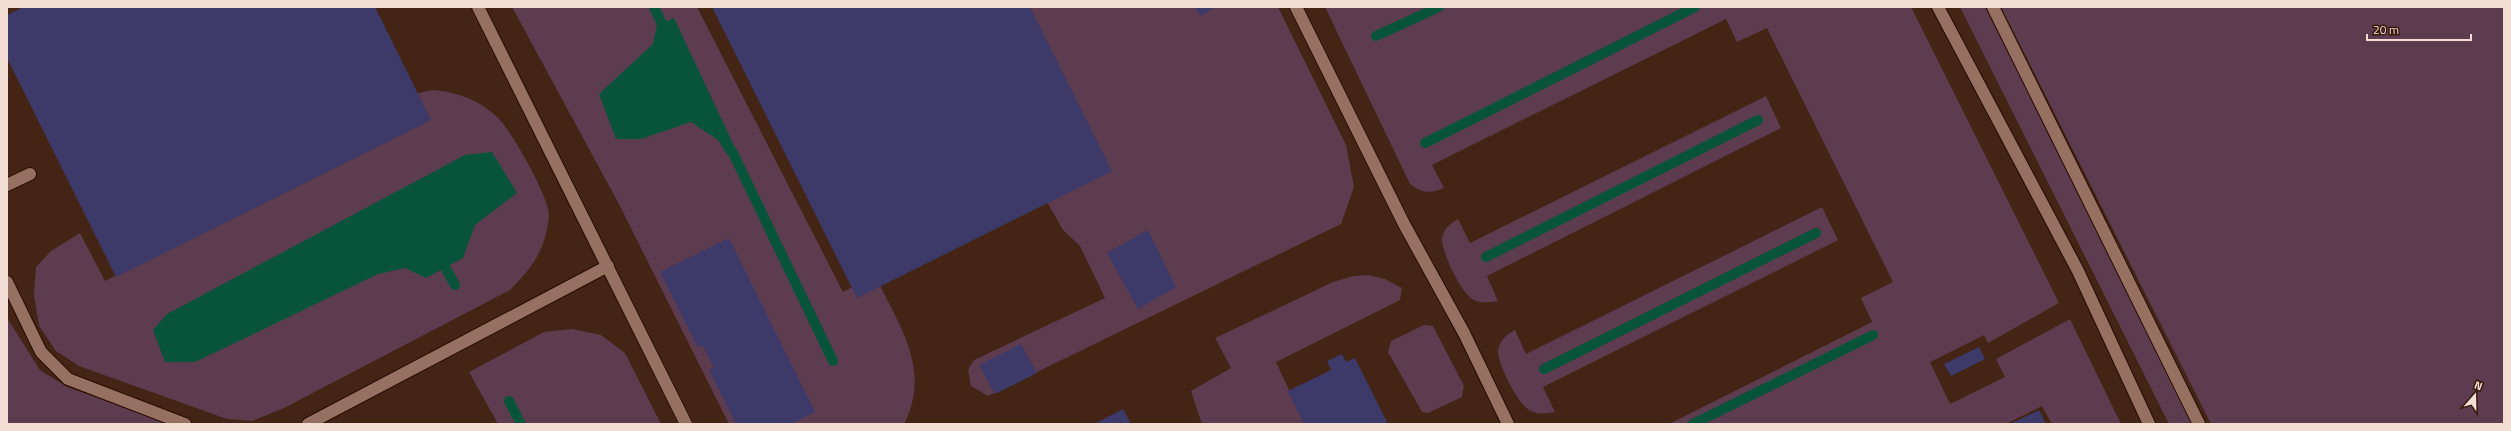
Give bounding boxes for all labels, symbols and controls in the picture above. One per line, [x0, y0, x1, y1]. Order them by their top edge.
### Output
scale bar [2367, 16, 2471, 42]
text: 20 m [2373, 20, 2399, 39]
north arrow [2455, 375, 2495, 415]
text: N [2472, 377, 2485, 394]

